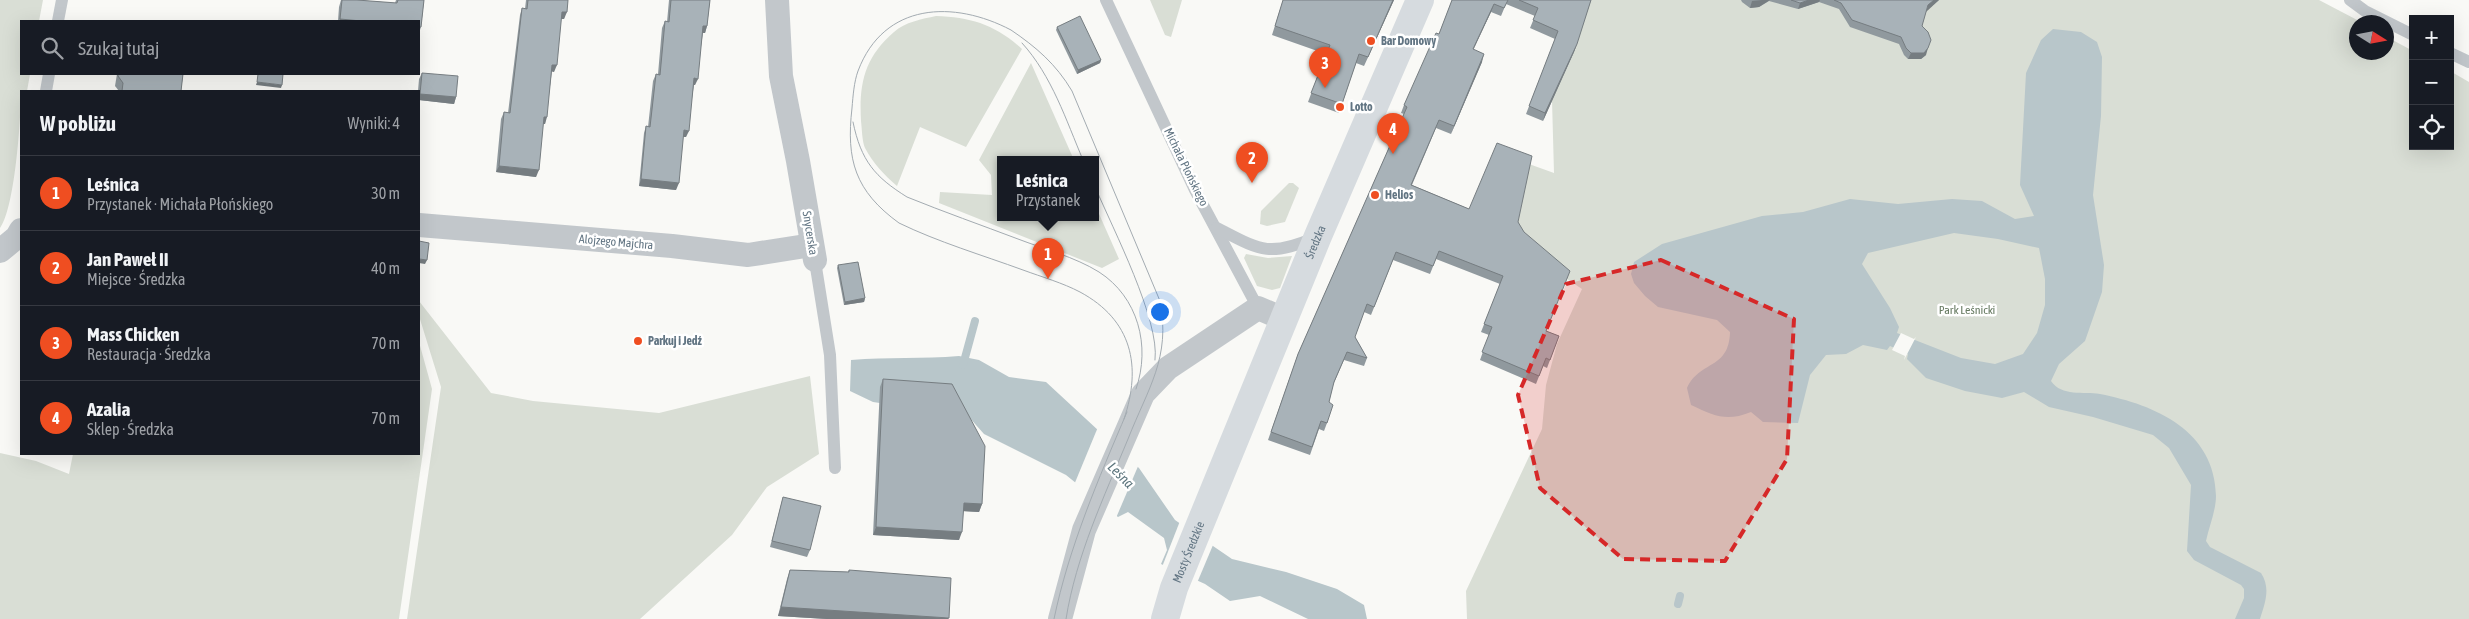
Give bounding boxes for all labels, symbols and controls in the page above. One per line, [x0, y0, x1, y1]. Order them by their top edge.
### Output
north arrow [2349, 15, 2394, 60]
map controls [2409, 15, 2454, 150]
button: + [2409, 15, 2454, 60]
search box [20, 20, 420, 75]
icon: search [38, 34, 66, 62]
place label: Bar Domowy [1381, 34, 1436, 48]
marker: Bar Domowy [1365, 35, 1377, 47]
text: Szukaj tutaj [78, 37, 160, 59]
pin: 3 [1309, 47, 1341, 88]
button: − [2409, 60, 2454, 105]
place label: Lotto [1350, 100, 1373, 114]
marker: Lotto [1334, 101, 1346, 113]
button: locate [2409, 105, 2454, 150]
text: W pobliżu [40, 111, 116, 135]
pin: 4 [1377, 113, 1409, 154]
text: Wyniki: 4 [348, 114, 400, 132]
street label: Michała Płońskiego [1161, 126, 1211, 209]
pin: 2 [1236, 142, 1268, 183]
popup [997, 156, 1099, 221]
text: Leśnica [1016, 169, 1068, 191]
text: Leśnica [87, 173, 139, 195]
text: 1 [52, 184, 60, 202]
text: 30 m [371, 184, 400, 202]
place label: Helios [1385, 188, 1414, 202]
marker: Helios [1369, 189, 1381, 201]
text: Przystanek [1016, 191, 1080, 209]
text: Przystanek · Michała Płońskiego [87, 195, 273, 213]
street label: Snycerska [800, 210, 820, 256]
street label: Średzka [1302, 223, 1329, 261]
street label: Alojzego Majchra [578, 232, 654, 252]
pin: 1 [1032, 238, 1064, 279]
text: Jan Paweł II [87, 248, 169, 270]
text: 2 [52, 259, 60, 277]
text: 40 m [371, 259, 400, 277]
text: Miejsce · Średzka [87, 270, 185, 288]
your location [1147, 299, 1173, 325]
park label: Park Leśnicki [1939, 303, 1995, 317]
text: Mass Chicken [87, 323, 180, 345]
text: 3 [52, 334, 60, 352]
text: 70 m [371, 334, 400, 352]
place label: Parkuj i Jedź [648, 334, 703, 348]
marker: Parkuj i Jedź [632, 335, 644, 347]
text: Restauracja · Średzka [87, 345, 211, 363]
text: Azalia [87, 398, 130, 420]
text: 4 [52, 409, 60, 427]
text: 70 m [371, 409, 400, 427]
text: Sklep · Średzka [87, 420, 174, 438]
water label: Leśna [1105, 459, 1138, 492]
street label: Mosty Średzkie [1170, 519, 1207, 585]

